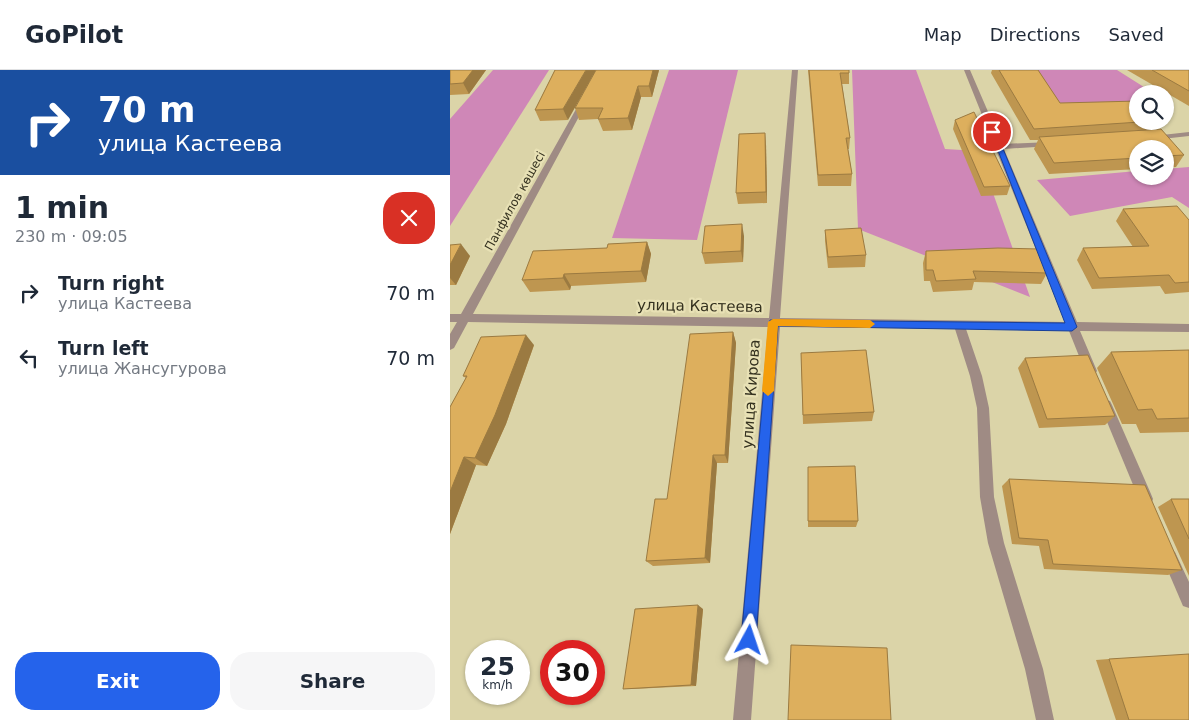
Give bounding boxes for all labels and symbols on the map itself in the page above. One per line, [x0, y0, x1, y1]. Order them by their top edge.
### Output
pin [971, 111, 1013, 153]
street label: Панфилов көшесі [482, 149, 548, 253]
street label: улица Кастеева [637, 296, 763, 316]
street label: улица Кирова [738, 339, 764, 449]
position arrow [722, 613, 774, 665]
speed limit sign: 30 [540, 640, 605, 705]

